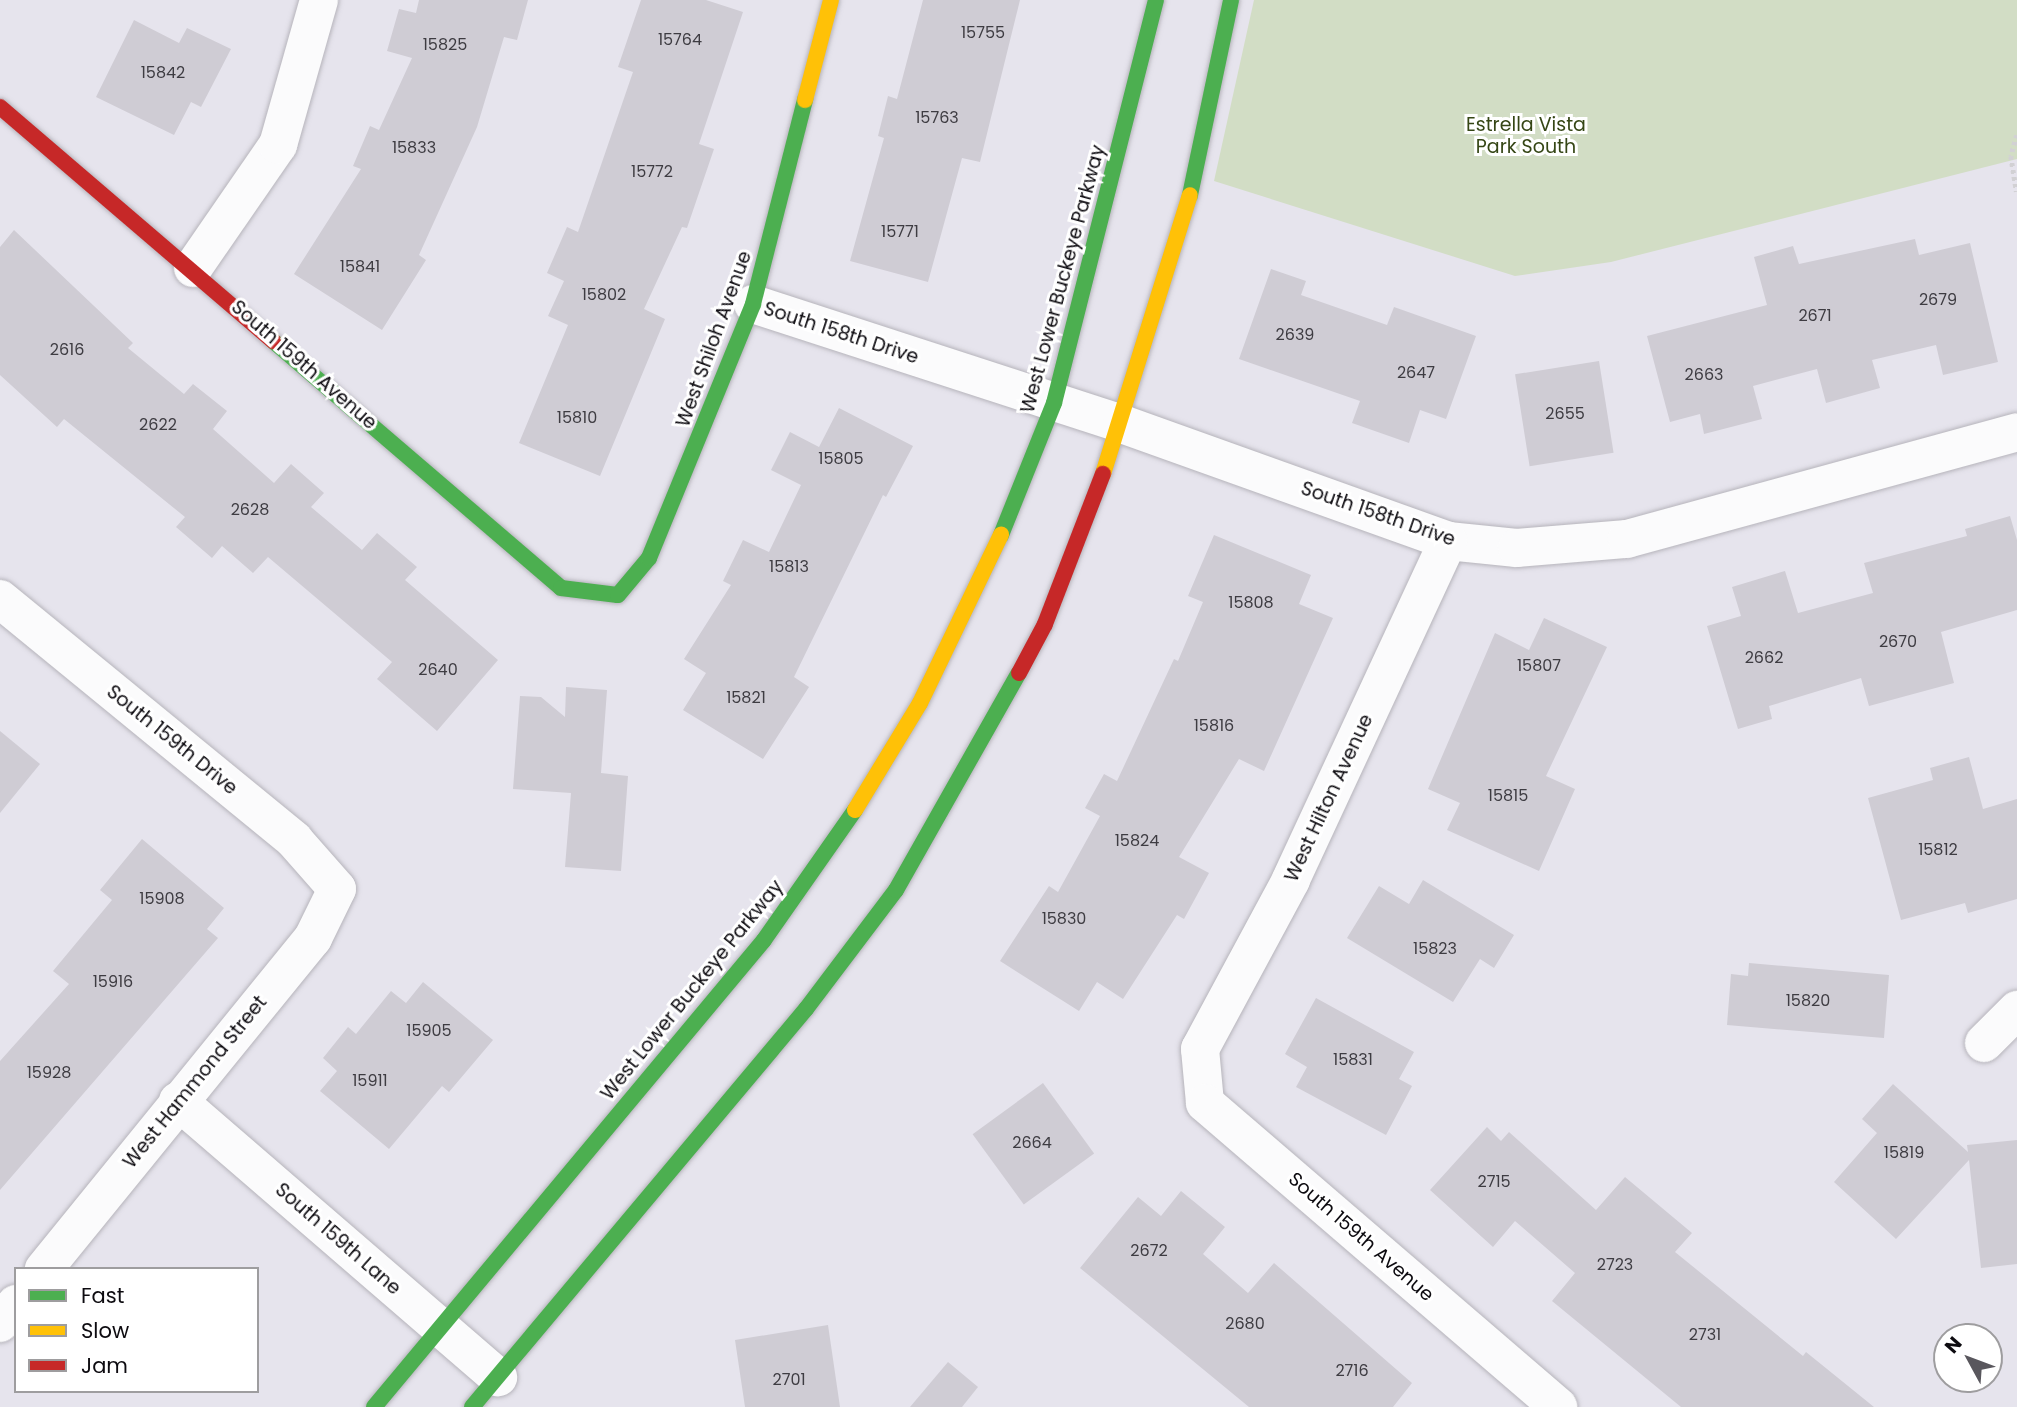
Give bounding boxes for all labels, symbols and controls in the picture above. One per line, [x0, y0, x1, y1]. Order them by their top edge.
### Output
house number: 15755 [961, 23, 1005, 43]
house number: 15764 [658, 30, 702, 50]
house number: 15825 [423, 35, 467, 55]
house number: 15842 [141, 63, 185, 83]
house number: 15763 [915, 108, 959, 128]
park label: Estrella Vista Park South [1466, 114, 1586, 158]
house number: 15833 [392, 138, 436, 158]
street label: West Lower Buckeye Parkway [1016, 143, 1110, 415]
house number: 15772 [631, 162, 673, 182]
house number: 15771 [881, 222, 919, 242]
street label: West Shiloh Avenue [672, 248, 756, 430]
house number: 15841 [340, 257, 380, 277]
house number: 15802 [582, 285, 626, 305]
house number: 2679 [1919, 290, 1957, 310]
street label: South 159th Avenue [227, 296, 381, 434]
street label: South 158th Drive [761, 297, 921, 369]
house number: 2671 [1798, 306, 1832, 326]
house number: 2639 [1276, 325, 1314, 345]
house number: 2616 [50, 340, 84, 360]
house number: 2647 [1397, 363, 1435, 383]
house number: 2663 [1685, 365, 1723, 385]
house number: 2655 [1545, 404, 1585, 424]
house number: 15810 [557, 408, 597, 428]
house number: 2622 [139, 415, 177, 435]
house number: 15805 [818, 449, 864, 469]
street label: South 158th Drive [1298, 477, 1458, 551]
house number: 2628 [231, 500, 269, 520]
house number: 15813 [769, 557, 809, 577]
house number: 15808 [1228, 593, 1274, 613]
house number: 2670 [1879, 632, 1917, 652]
house number: 2662 [1745, 648, 1783, 668]
house number: 15807 [1517, 656, 1561, 676]
house number: 2640 [418, 660, 458, 680]
street label: South 159th Drive [102, 680, 242, 800]
house number: 15821 [726, 688, 766, 708]
street label: West Hilton Avenue [1280, 711, 1378, 885]
house number: 15816 [1194, 716, 1234, 736]
house number: 15815 [1488, 786, 1528, 806]
house number: 15824 [1115, 831, 1159, 851]
house number: 15812 [1918, 840, 1958, 860]
street label: West Lower Buckeye Parkway [596, 875, 788, 1105]
house number: 15908 [139, 889, 185, 909]
house number: 15830 [1042, 909, 1086, 929]
house number: 15823 [1413, 939, 1457, 959]
house number: 15916 [93, 972, 133, 992]
street label: West Hammond Street [118, 991, 272, 1173]
house number: 15820 [1786, 991, 1830, 1011]
house number: 15905 [406, 1021, 452, 1041]
house number: 15831 [1333, 1050, 1373, 1070]
house number: 15928 [27, 1063, 71, 1083]
house number: 15911 [352, 1071, 388, 1091]
house number: 2664 [1012, 1133, 1052, 1153]
house number: 15819 [1884, 1143, 1924, 1163]
street label: South 159th Avenue [1284, 1168, 1438, 1306]
house number: 2715 [1477, 1172, 1511, 1192]
street label: South 159th Lane [271, 1178, 405, 1300]
house number: 2672 [1130, 1241, 1168, 1261]
house number: 2723 [1597, 1255, 1633, 1275]
legend [14, 1267, 259, 1393]
text: Fast [81, 1281, 124, 1310]
house number: 2680 [1225, 1314, 1265, 1334]
text: Slow [81, 1316, 129, 1345]
north arrow [1933, 1323, 2003, 1393]
house number: 2731 [1689, 1325, 1721, 1345]
text: N [1938, 1331, 1968, 1359]
text: Jam [81, 1351, 128, 1380]
house number: 2716 [1335, 1361, 1369, 1381]
house number: 2701 [772, 1370, 806, 1390]

